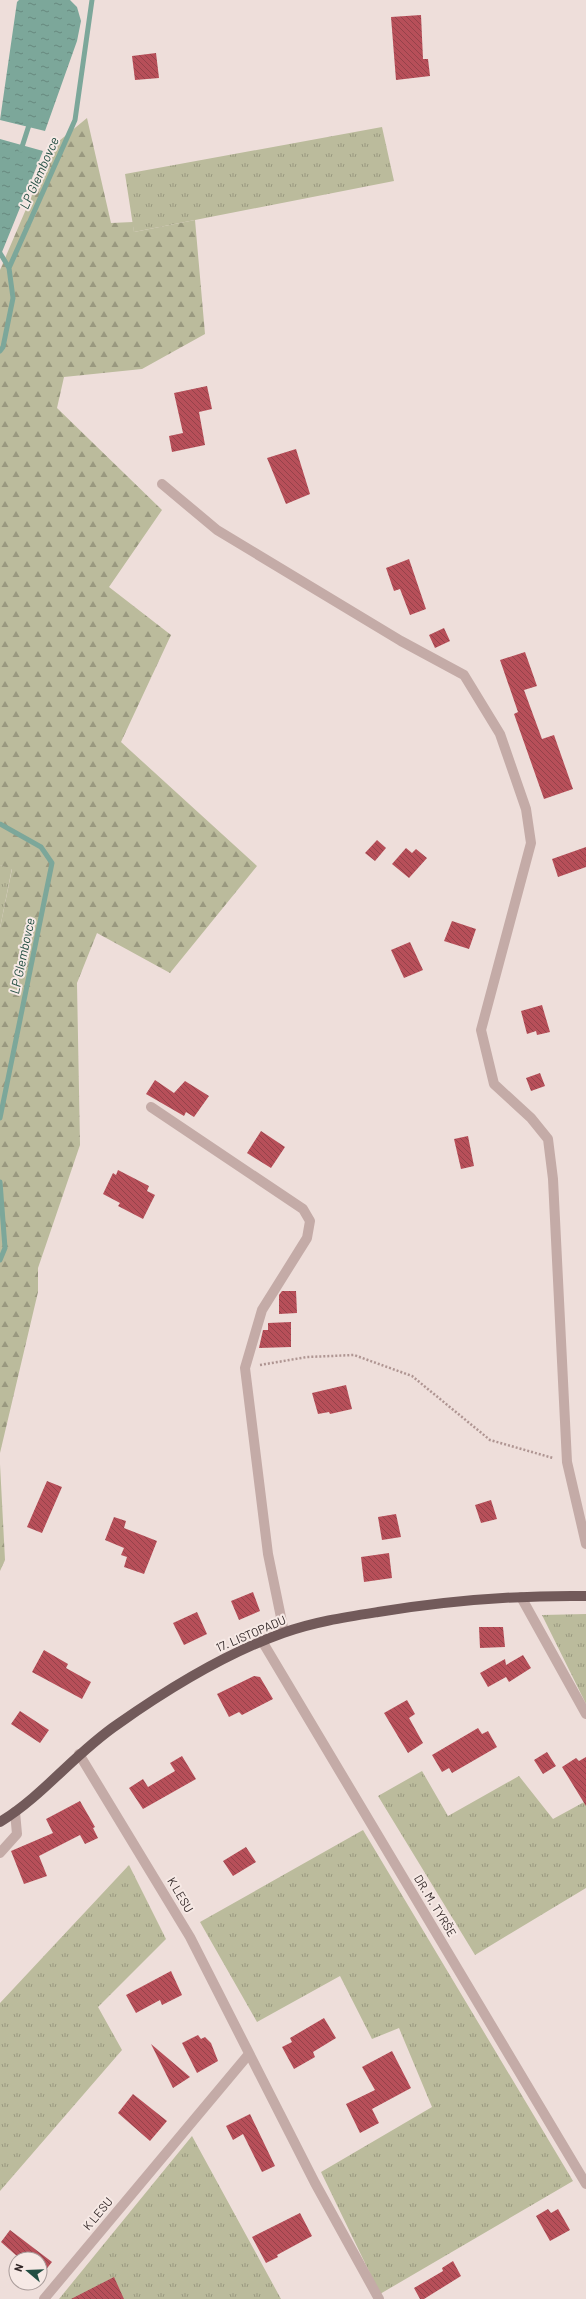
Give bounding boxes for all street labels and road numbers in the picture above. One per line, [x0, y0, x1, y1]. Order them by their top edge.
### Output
street label: 17. LISTOPADU [213, 1612, 288, 1654]
street label: DR. M. TYRŠE [412, 1872, 460, 1939]
street label: K LESU [165, 1874, 197, 1915]
street label: K LESU [79, 2194, 115, 2233]

